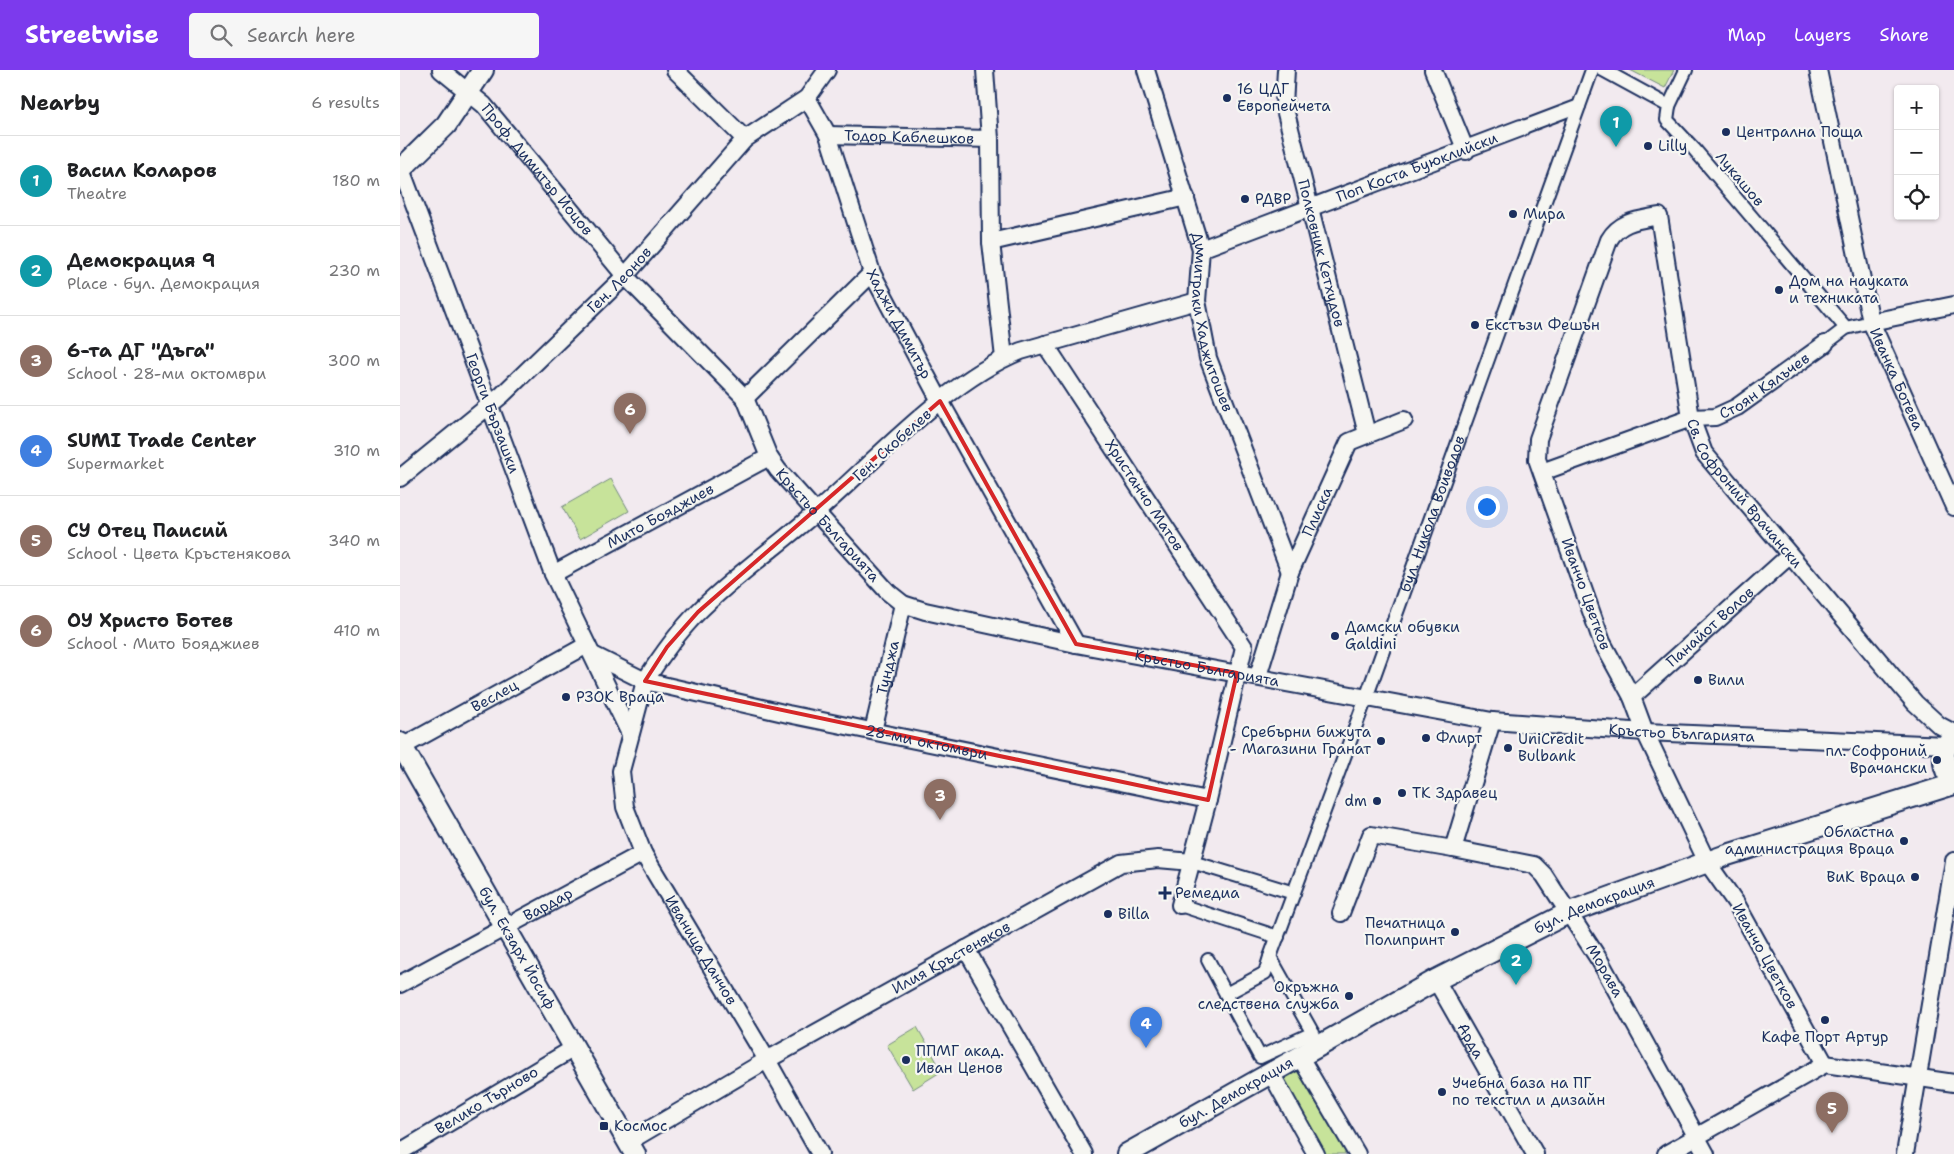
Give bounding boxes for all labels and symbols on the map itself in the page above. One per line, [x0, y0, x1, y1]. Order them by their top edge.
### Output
place label: 16 ЦДГ Европейчета [1237, 79, 1331, 116]
marker: 16 ЦДГ Европейчета [1221, 92, 1233, 104]
street label: Проф. Димитър Йоцов [477, 99, 597, 240]
pin: 1 [1600, 106, 1632, 147]
place label: Централна Поща [1736, 122, 1863, 142]
street label: Тодор Каблешков [844, 125, 974, 149]
marker: Централна Поща [1720, 126, 1732, 138]
street label: Поп Коста Буюклийски [1334, 128, 1501, 207]
place label: Lilly [1658, 136, 1687, 156]
marker: Lilly [1642, 140, 1654, 152]
street label: Лукашов [1711, 147, 1769, 211]
street label: Полковник Кетхудов [1293, 177, 1350, 329]
place label: РДВР [1255, 189, 1292, 209]
marker: РДВР [1239, 193, 1251, 205]
place label: Мира [1523, 204, 1566, 224]
marker: Мира [1507, 208, 1519, 220]
street label: Димитраки Хаджитошев [1186, 229, 1238, 415]
street label: Ген. Леонов [583, 242, 656, 317]
street label: Хаджи Димитър [862, 266, 936, 382]
place label: Дом на науката и техниката [1789, 271, 1909, 308]
marker: Дом на науката и техниката [1773, 284, 1785, 296]
place label: Екстъзи Фешън [1485, 315, 1600, 335]
marker: Екстъзи Фешън [1469, 319, 1481, 331]
street label: Иванка Ботева [1865, 325, 1929, 434]
street label: Стоян Кялъчев [1716, 348, 1814, 424]
street label: Георги Бързашки [461, 351, 524, 476]
pin: 6 [614, 393, 646, 434]
street label: Ген. Скобелев [848, 404, 936, 486]
street label: Св. Софроний Врачански [1682, 416, 1807, 572]
street label: бул. Никола Войводов [1395, 433, 1470, 595]
street label: Христанчо Матов [1100, 436, 1188, 555]
street label: Кръстьо Българията [771, 464, 885, 587]
street label: Мито Бояджиев [603, 479, 717, 553]
street label: Плиска [1297, 483, 1338, 540]
your location [1474, 494, 1500, 520]
street label: Иванчо Цветков [1556, 535, 1616, 653]
street label: Панайот Волов [1662, 582, 1758, 672]
place label: Дамски обувки Galdini [1345, 617, 1460, 654]
marker: Дамски обувки Galdini [1329, 630, 1341, 642]
street label: Тунджа [872, 638, 904, 697]
street label: Кръстьо Българията [1133, 645, 1281, 692]
place label: Вили [1708, 670, 1745, 690]
marker: Вили [1692, 674, 1704, 686]
street label: Веслец [468, 675, 522, 717]
place label: РЗОК Враца [576, 687, 665, 707]
marker: РЗОК Враца [560, 691, 572, 703]
street label: Кръстьо Българията [1608, 719, 1756, 747]
street label: 28-ми октомври [864, 720, 990, 765]
place label: Сребърни бижута - Магазини Гранат [1230, 722, 1372, 759]
place label: Флирт [1436, 728, 1483, 748]
place label: UniCredit Bulbank [1518, 729, 1584, 766]
marker: Флирт [1420, 732, 1432, 744]
marker: Сребърни бижута - Магазини Гранат [1375, 735, 1387, 747]
place label: пл. Софроний Врачански [1826, 741, 1927, 778]
marker: UniCredit Bulbank [1502, 742, 1514, 754]
marker: пл. Софроний Врачански [1931, 754, 1943, 766]
pin: 3 [924, 779, 956, 820]
place label: ТК Здравец [1412, 783, 1497, 803]
marker: ТК Здравец [1396, 787, 1408, 799]
place label: dm [1345, 791, 1367, 811]
marker: dm [1371, 795, 1383, 807]
place label: Областна администрация Враца [1725, 822, 1895, 859]
marker: Областна администрация Враца [1898, 835, 1910, 847]
place label: ВиК Враца [1826, 867, 1906, 887]
marker: ВиК Враца [1909, 871, 1921, 883]
street label: бул. Демокрация [1531, 872, 1657, 939]
street label: бул. Екзарх Йосиф [474, 883, 560, 1013]
street label: Вардар [520, 883, 576, 926]
place label: Ремедиа [1175, 883, 1240, 903]
marker: Ремедиа [1159, 887, 1171, 899]
street label: Иваница Данчов [661, 891, 742, 1009]
street label: Иванчо Цветков [1728, 900, 1802, 1012]
place label: Billa [1118, 904, 1150, 924]
marker: Billa [1102, 908, 1114, 920]
place label: Печатница Полипринт [1365, 913, 1446, 950]
street label: Илия Кръстеняков [888, 917, 1014, 999]
marker: Печатница Полипринт [1449, 926, 1461, 938]
street label: Морава [1581, 940, 1628, 1002]
pin: 2 [1500, 944, 1532, 985]
place label: Окръжна следствена служба [1198, 977, 1340, 1014]
marker: Окръжна следствена служба [1343, 990, 1355, 1002]
pin: 4 [1130, 1007, 1162, 1048]
marker: Кафе Порт Артур [1819, 1014, 1831, 1026]
street label: Арда [1453, 1019, 1489, 1063]
place label: Кафе Порт Артур [1761, 1027, 1889, 1047]
place label: ППМГ акад. Иван Ценов [916, 1041, 1004, 1078]
street label: бул. Демокрация [1175, 1052, 1297, 1133]
marker: ППМГ акад. Иван Ценов [900, 1054, 912, 1066]
street label: Велико Търново [431, 1062, 542, 1139]
place label: Учебна база на ПГ по текстил и дизайн [1452, 1073, 1605, 1110]
marker: Учебна база на ПГ по текстил и дизайн [1436, 1086, 1448, 1098]
pin: 5 [1816, 1092, 1848, 1133]
place label: Космос [614, 1116, 668, 1136]
marker: Космос [598, 1120, 610, 1132]

